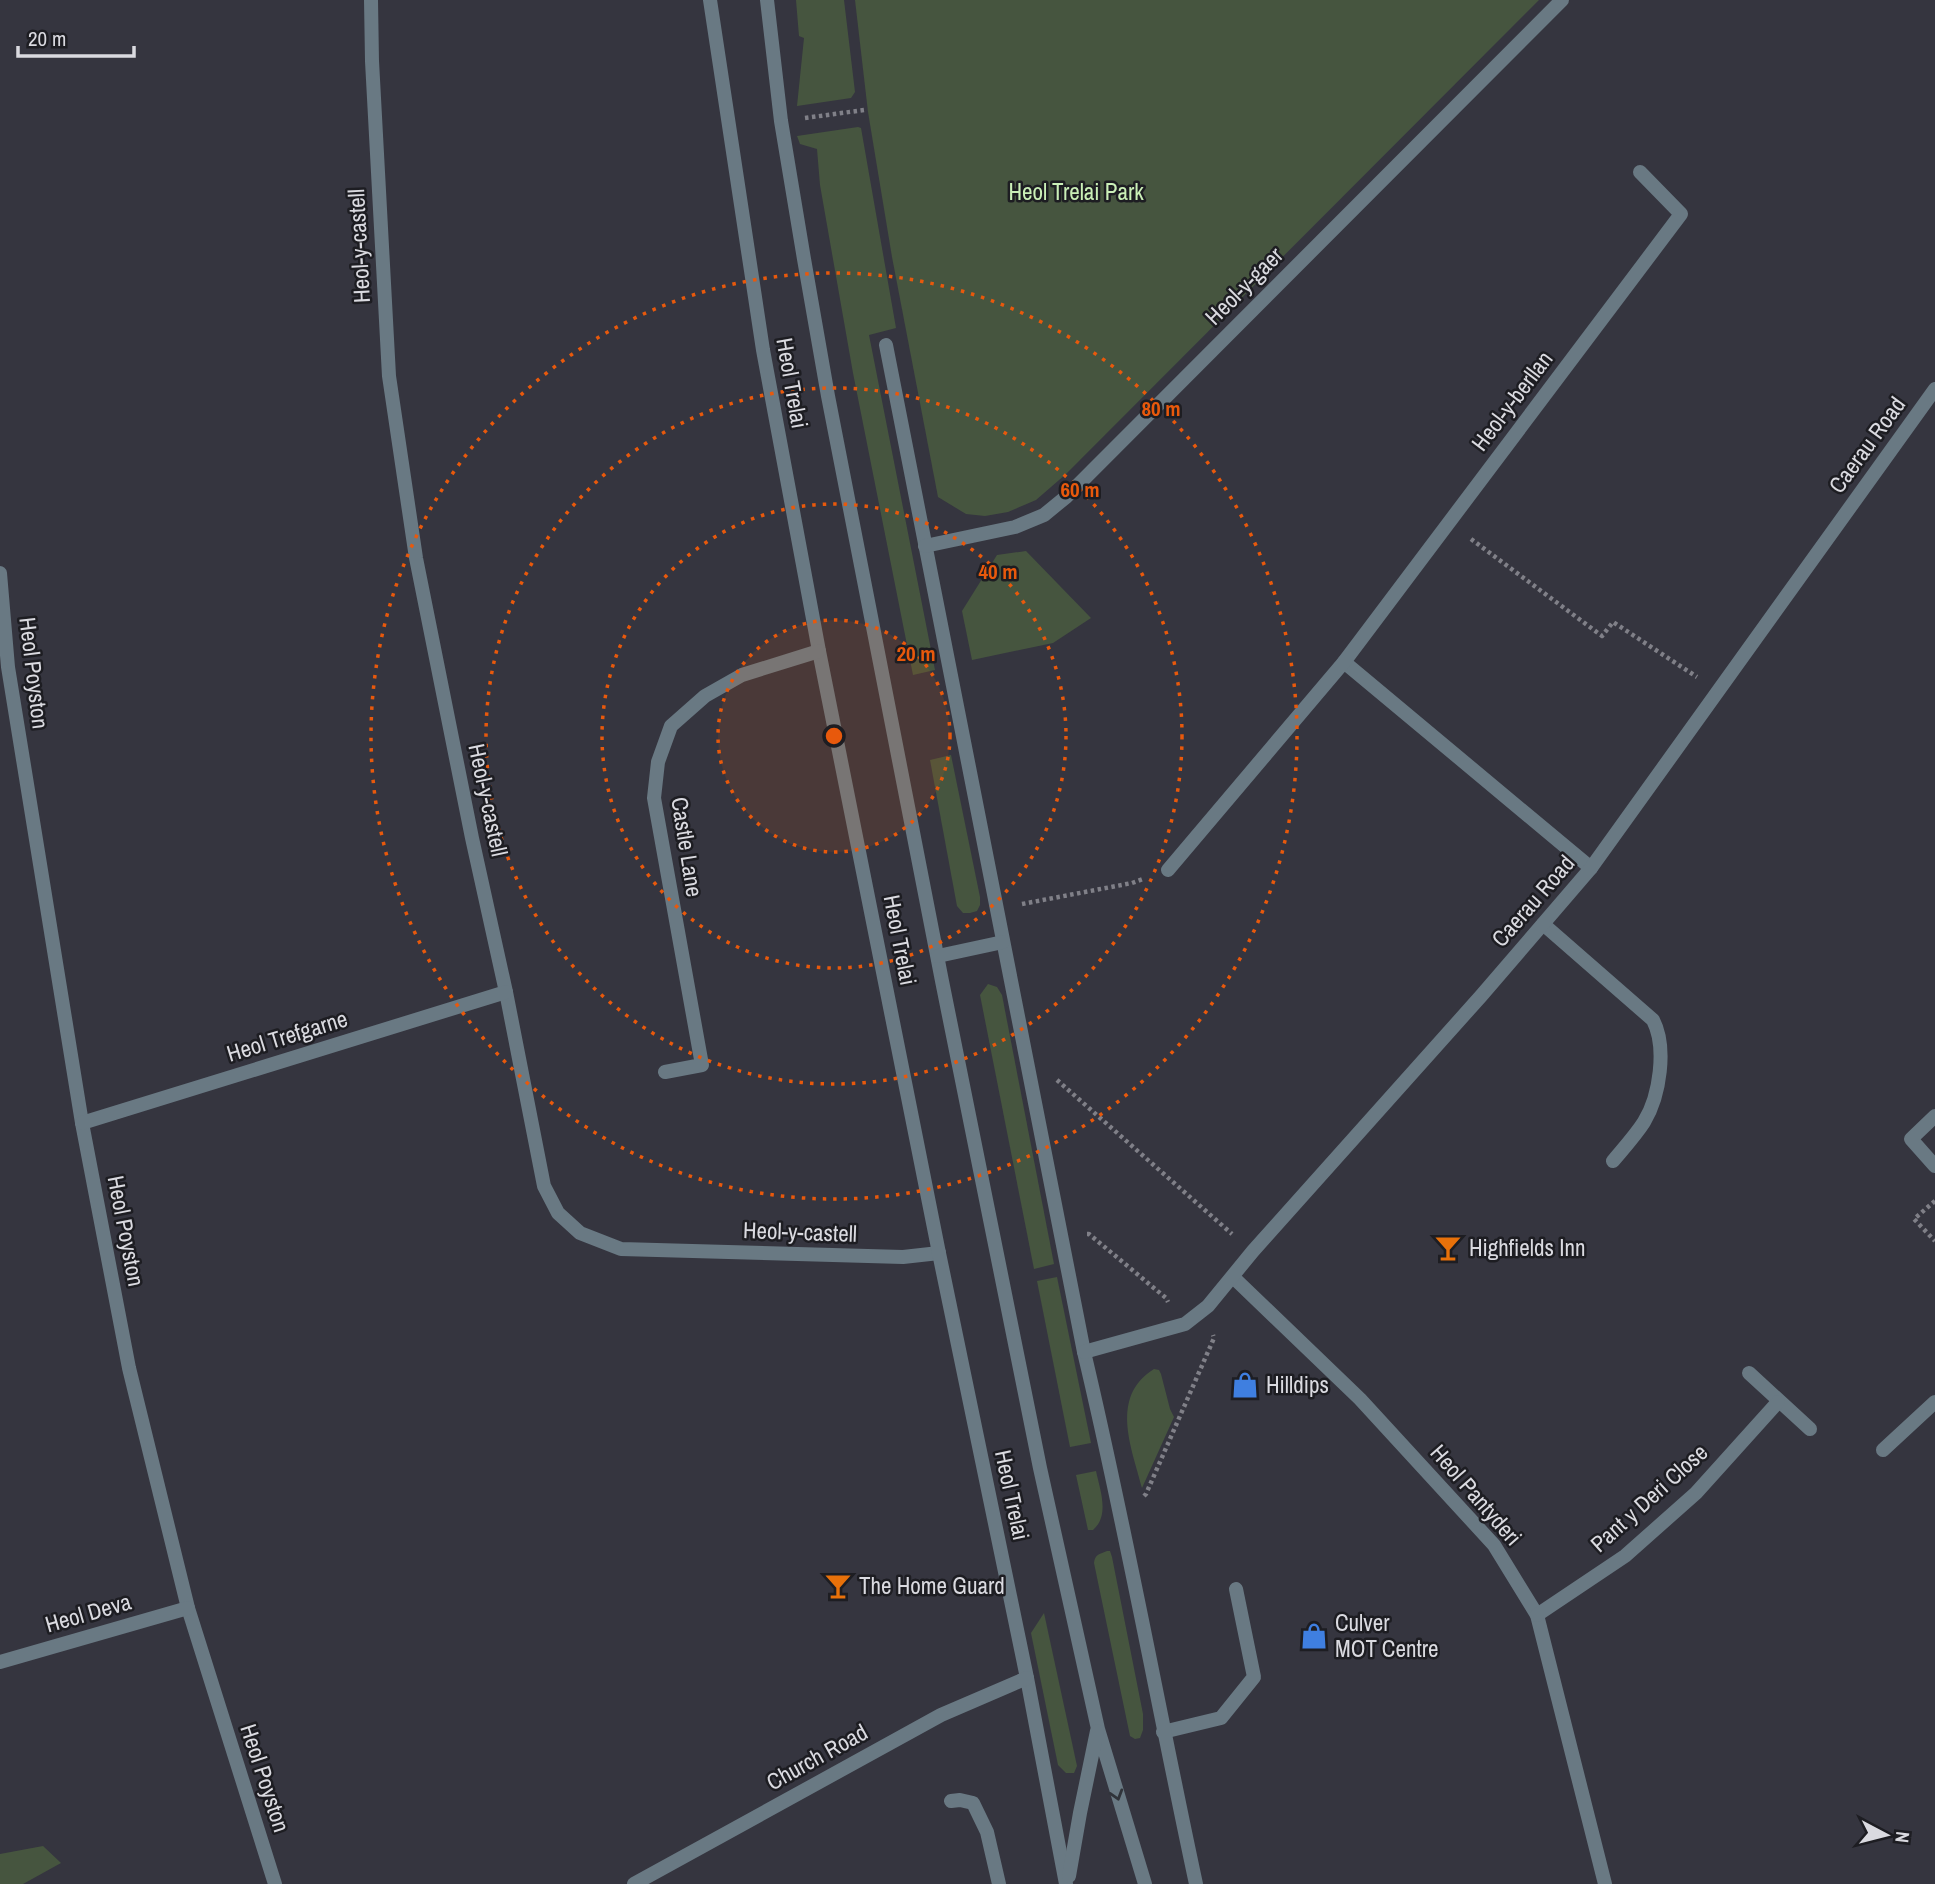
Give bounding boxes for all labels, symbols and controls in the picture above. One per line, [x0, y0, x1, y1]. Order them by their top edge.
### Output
scale bar [18, 14, 133, 58]
text: 20 m [28, 24, 66, 53]
park label: Heol Trelai Park [1008, 176, 1144, 207]
street label: Heol-y-castell [340, 188, 377, 304]
street label: Heol-y-gaer [1198, 239, 1290, 331]
street label: Heol Trelai [769, 335, 816, 431]
street label: Heol-y-berllan [1464, 345, 1559, 457]
street label: Caerau Road [1821, 390, 1912, 499]
text: 80 m [1141, 394, 1181, 423]
text: 60 m [1060, 475, 1100, 504]
text: 40 m [978, 557, 1018, 586]
street label: Heol Poyston [12, 615, 57, 730]
text: 20 m [896, 639, 936, 668]
centre of rings [822, 724, 846, 748]
street label: Heol-y-castell [461, 741, 516, 859]
street label: Castle Lane [664, 795, 711, 899]
street label: Caerau Road [1484, 848, 1581, 953]
street label: Heol Trelai [877, 892, 924, 988]
street label: Heol Trefgarne [223, 1002, 351, 1069]
street label: Heol Poyston [101, 1173, 152, 1289]
street label: Heol-y-castell [742, 1214, 858, 1249]
place label: Highfields Inn [1469, 1232, 1585, 1263]
bar icon: Highfields Inn [1433, 1233, 1463, 1263]
place label: Hilldips [1266, 1369, 1329, 1400]
shop icon: Hilldips [1230, 1370, 1260, 1400]
street label: Heol Pantyderi [1424, 1437, 1529, 1552]
street label: Pant y Deri Close [1583, 1437, 1714, 1559]
street label: Heol Trelai [988, 1447, 1037, 1543]
place label: The Home Guard [859, 1570, 1005, 1601]
bar icon: The Home Guard [823, 1571, 853, 1601]
street label: Heol Deva [41, 1585, 135, 1640]
place label: Culver MOT Centre [1335, 1607, 1438, 1664]
shop icon: Culver MOT Centre [1299, 1621, 1329, 1651]
street label: Church Road [761, 1716, 873, 1797]
street label: Heol Poyston [233, 1720, 298, 1836]
one-way arrow [1109, 1788, 1124, 1800]
north arrow [1851, 1800, 1921, 1870]
text: N [1889, 1830, 1916, 1844]

